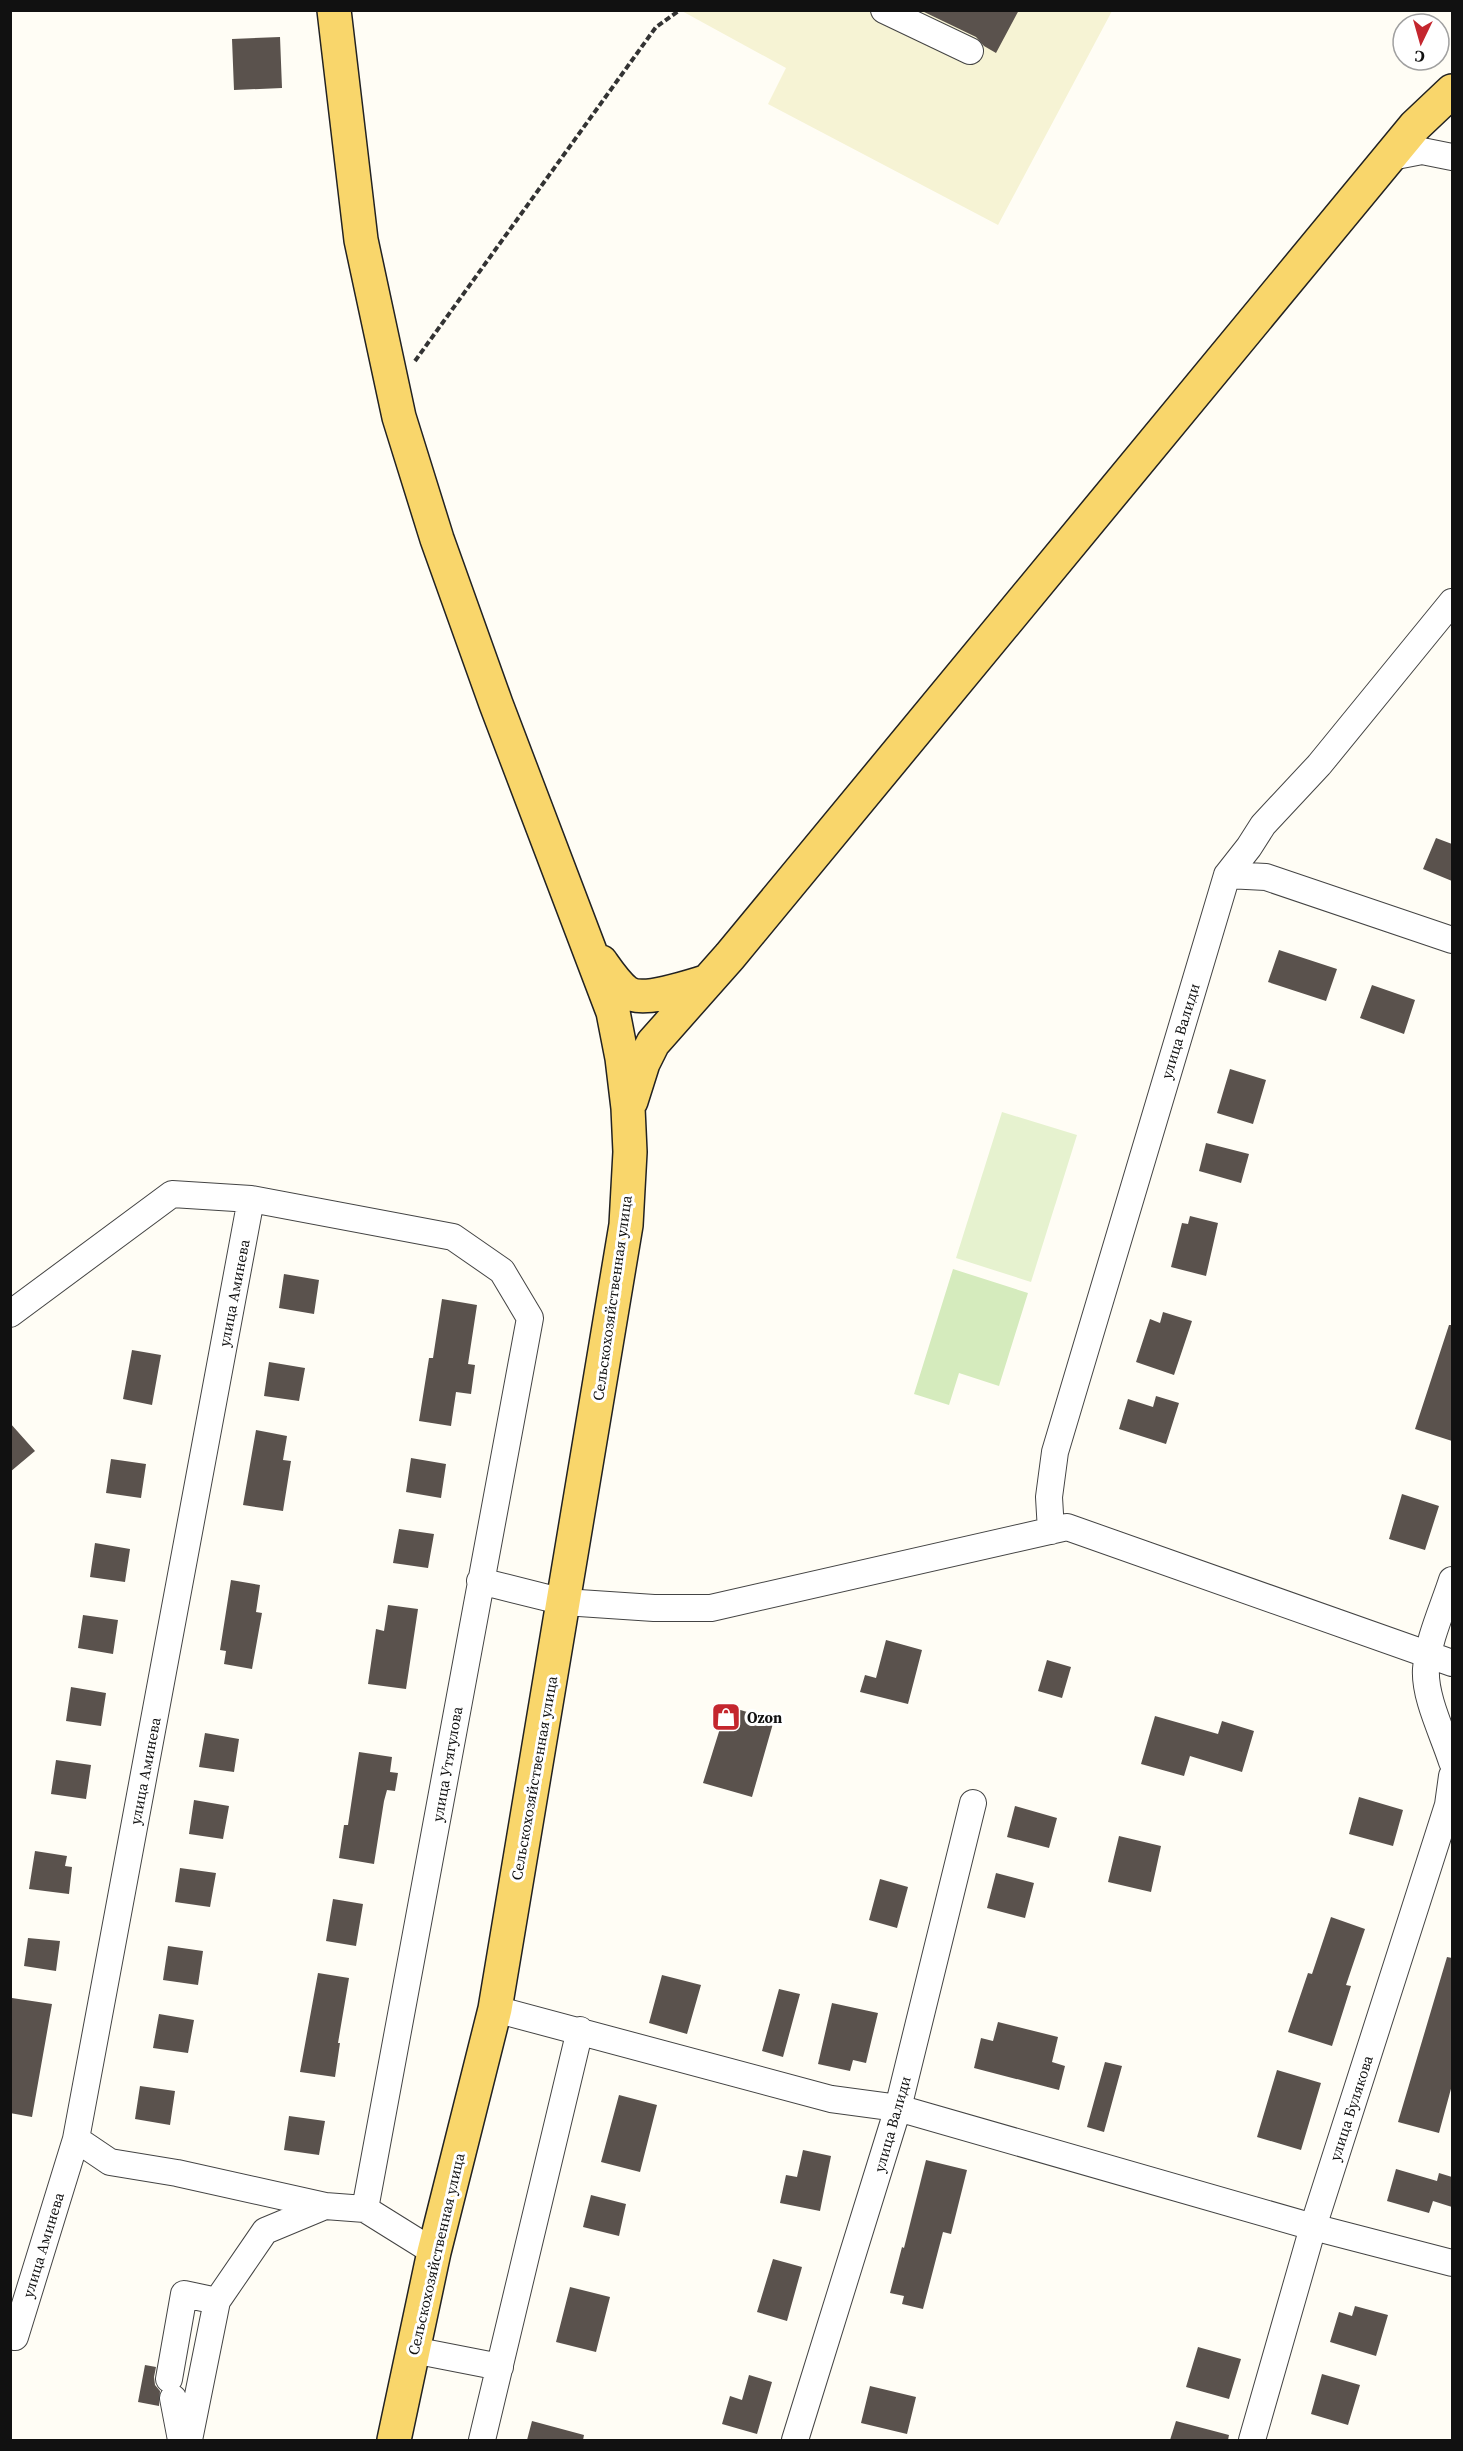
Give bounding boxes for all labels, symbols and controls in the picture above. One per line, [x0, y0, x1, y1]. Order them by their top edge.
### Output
north arrow [1391, 12, 1451, 72]
text: С [1414, 46, 1426, 68]
street label: улица Валиди [1155, 980, 1205, 1081]
street label: Сельскохозяйственная улица [587, 1194, 637, 1402]
street label: улица Аминева [213, 1237, 255, 1348]
street label: Сельскохозяйственная улица [506, 1674, 562, 1882]
shop icon: Ozon [710, 1701, 742, 1733]
street label: улица Утягулова [427, 1704, 468, 1823]
place label: Ozon [747, 1707, 782, 1728]
street label: улица Аминева [124, 1715, 166, 1826]
street label: улица Булякова [1324, 2052, 1378, 2164]
street label: улица Валиди [868, 2073, 916, 2175]
street label: Сельскохозяйственная улица [402, 2150, 470, 2357]
street label: улица Аминева [17, 2190, 69, 2300]

